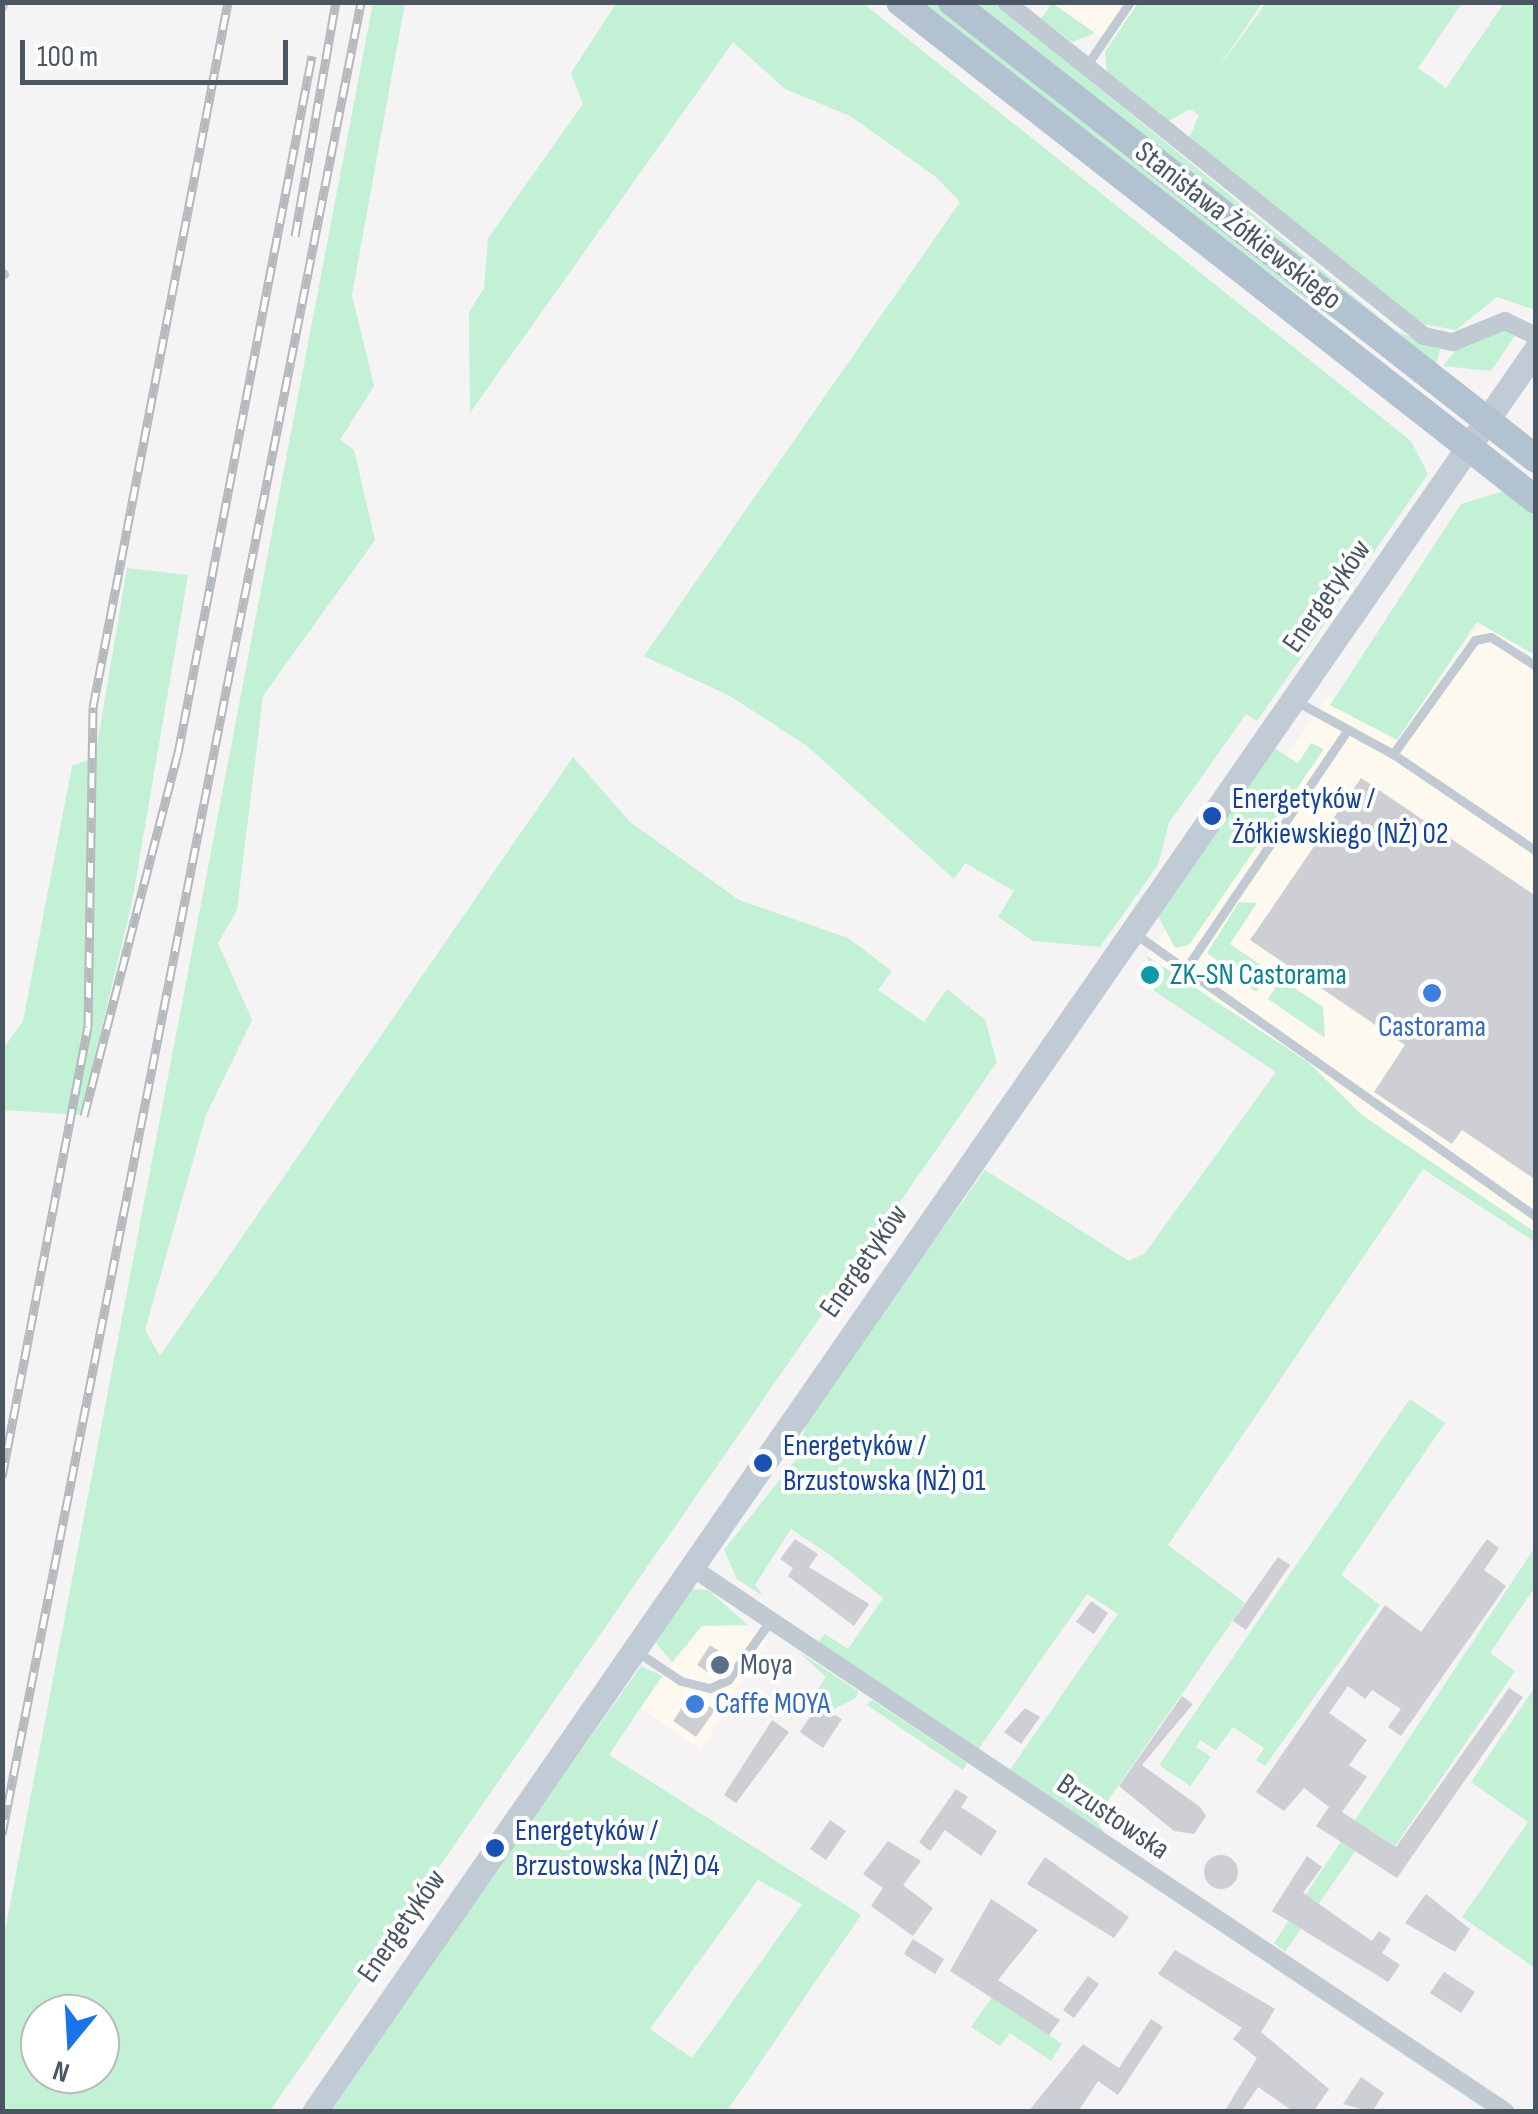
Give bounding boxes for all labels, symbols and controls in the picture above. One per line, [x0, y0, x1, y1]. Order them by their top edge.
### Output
scale bar [25, 20, 292, 82]
text: 100 m [37, 39, 98, 75]
street label: Stanisława Żółkiewskiego [1128, 134, 1348, 318]
street label: Energetyków [1275, 533, 1379, 659]
place label: Energetyków / Żółkiewskiego (NŻ) 02 [1232, 781, 1448, 852]
marker: Energetyków / Żółkiewskiego (NŻ) 02 [1201, 805, 1223, 827]
place label: ZK-SN Castorama [1170, 957, 1347, 993]
marker: ZK-SN Castorama [1139, 964, 1161, 986]
marker: Castorama [1421, 982, 1443, 1004]
place label: Castorama [1378, 1009, 1486, 1045]
street label: Energetyków [812, 1198, 916, 1324]
place label: Energetyków / Brzustowska (NŻ) 01 [783, 1428, 985, 1498]
marker: Energetyków / Brzustowska (NŻ) 01 [752, 1452, 774, 1474]
place label: Moya [740, 1647, 793, 1683]
marker: Moya [709, 1654, 731, 1676]
place label: Caffe MOYA [715, 1686, 830, 1722]
marker: Caffe MOYA [684, 1693, 706, 1715]
street label: Brzustowska [1050, 1766, 1176, 1868]
place label: Energetyków / Brzustowska (NŻ) 04 [515, 1813, 720, 1884]
marker: Energetyków / Brzustowska (NŻ) 04 [484, 1837, 506, 1859]
street label: Energetyków [350, 1863, 454, 1989]
north arrow [20, 1994, 120, 2094]
text: N [49, 2053, 73, 2089]

